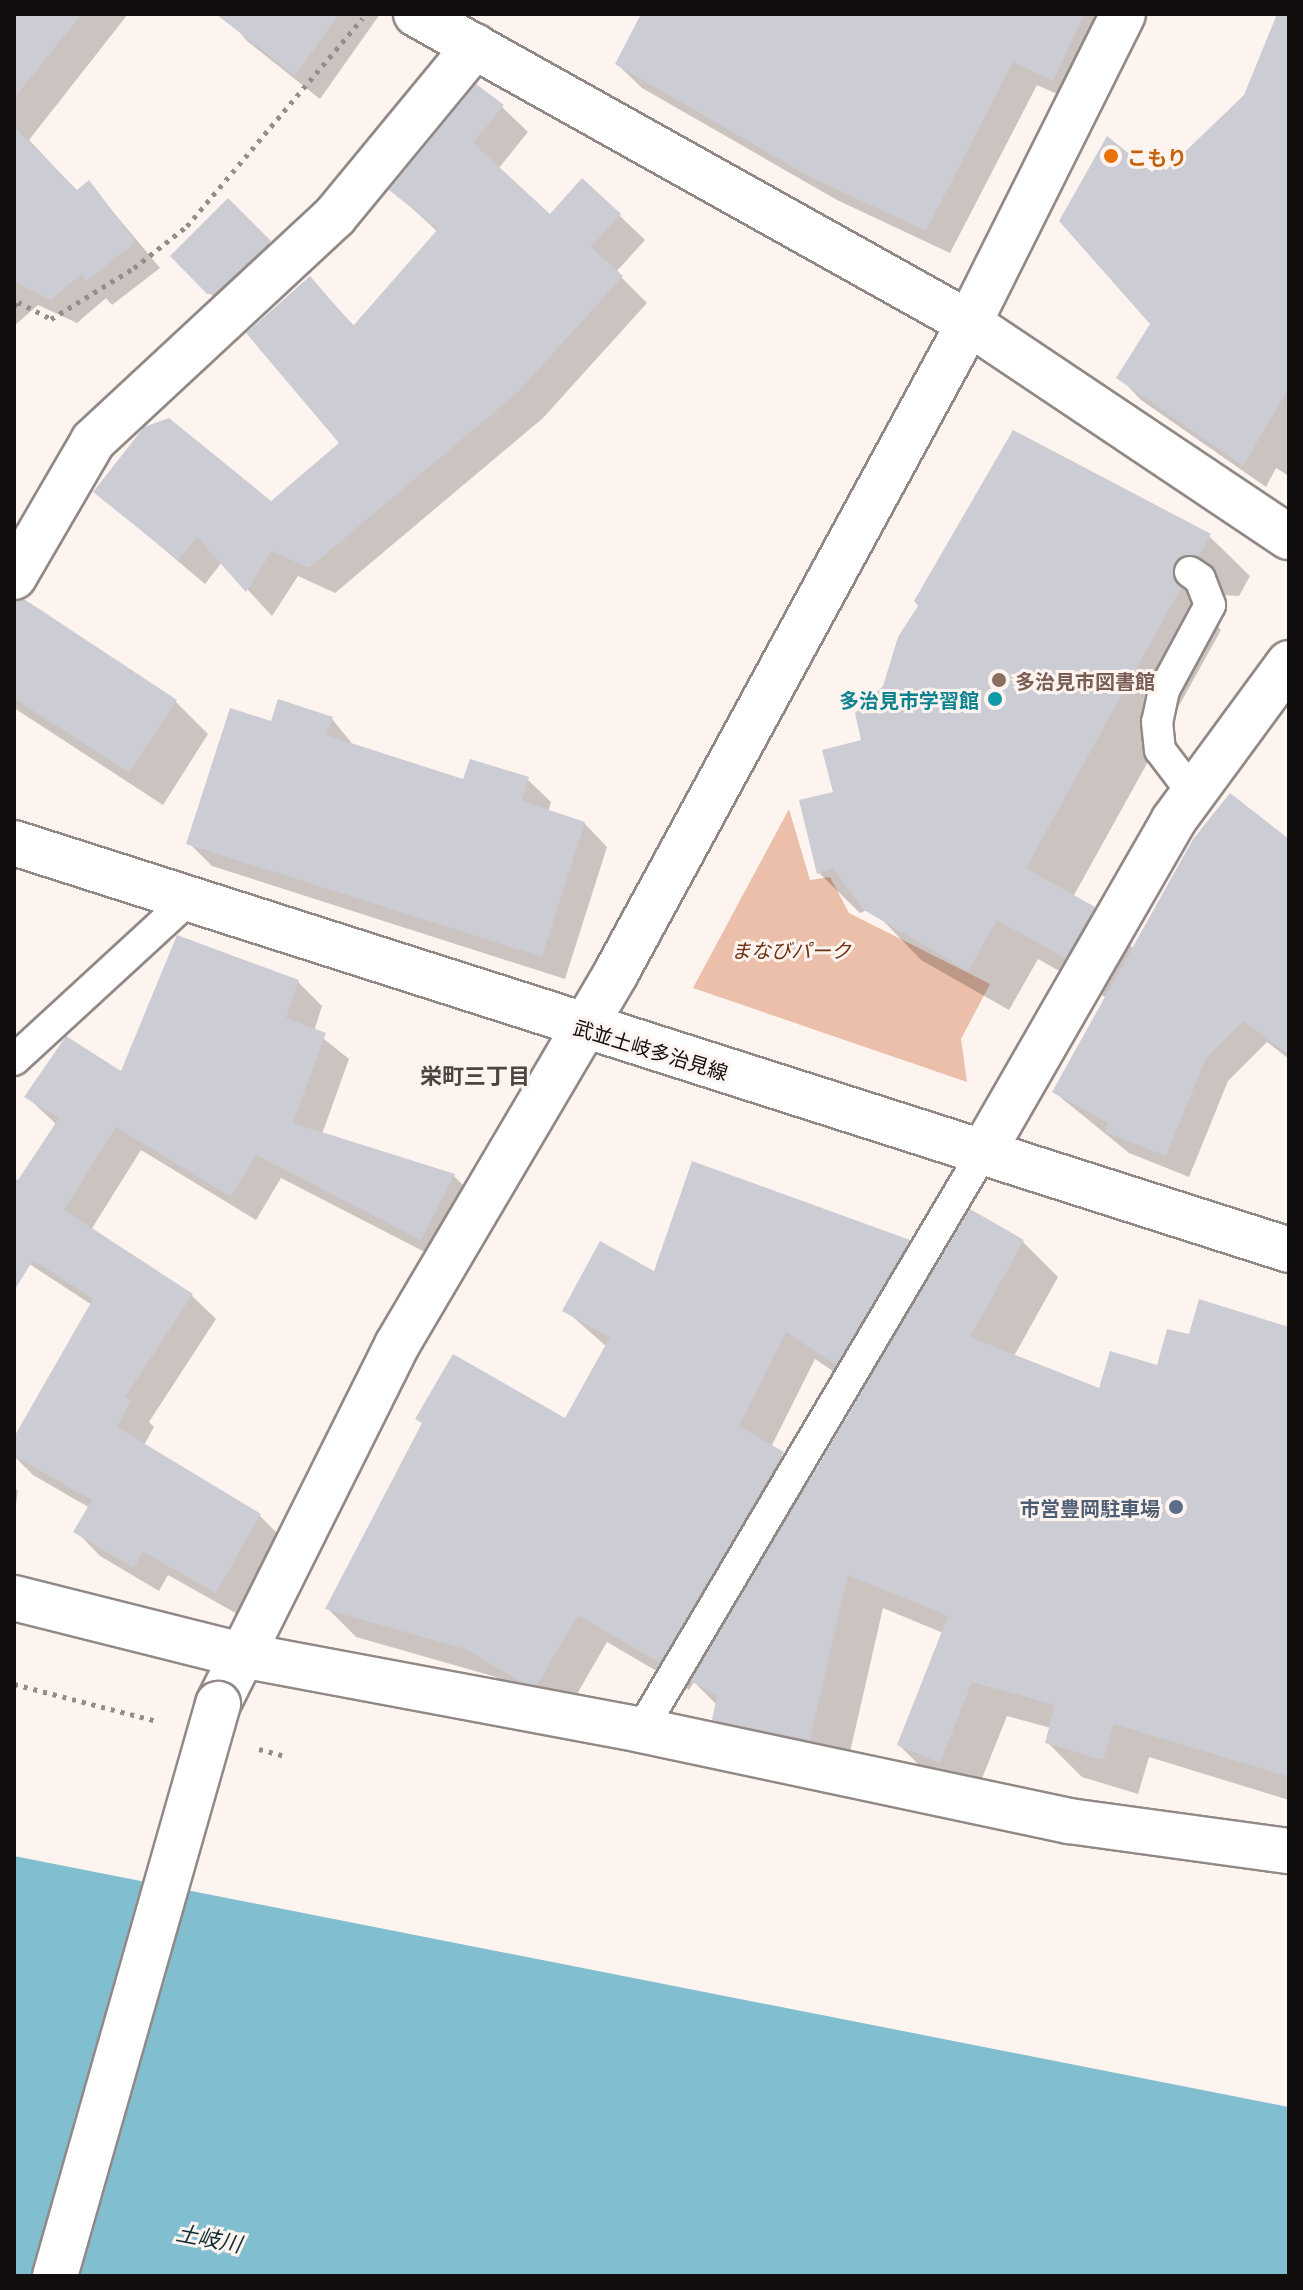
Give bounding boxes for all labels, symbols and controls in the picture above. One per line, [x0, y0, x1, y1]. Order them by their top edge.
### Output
place label: こもり [1127, 144, 1187, 168]
marker: こもり [1102, 147, 1120, 165]
place label: 多治見市図書館 [1015, 668, 1155, 692]
marker: 多治見市図書館 [990, 671, 1008, 689]
place label: 多治見市学習館 [839, 687, 979, 711]
marker: 多治見市学習館 [986, 690, 1004, 708]
park label: まなびパーク [731, 937, 851, 961]
street label: 武並土岐多治見線 [571, 1014, 731, 1084]
district label: 栄町三丁目 [420, 1063, 530, 1089]
place label: 市営豊岡駐車場 [1020, 1495, 1160, 1519]
marker: 市営豊岡駐車場 [1167, 1498, 1185, 1516]
water label: 土岐川 [174, 2219, 244, 2257]

